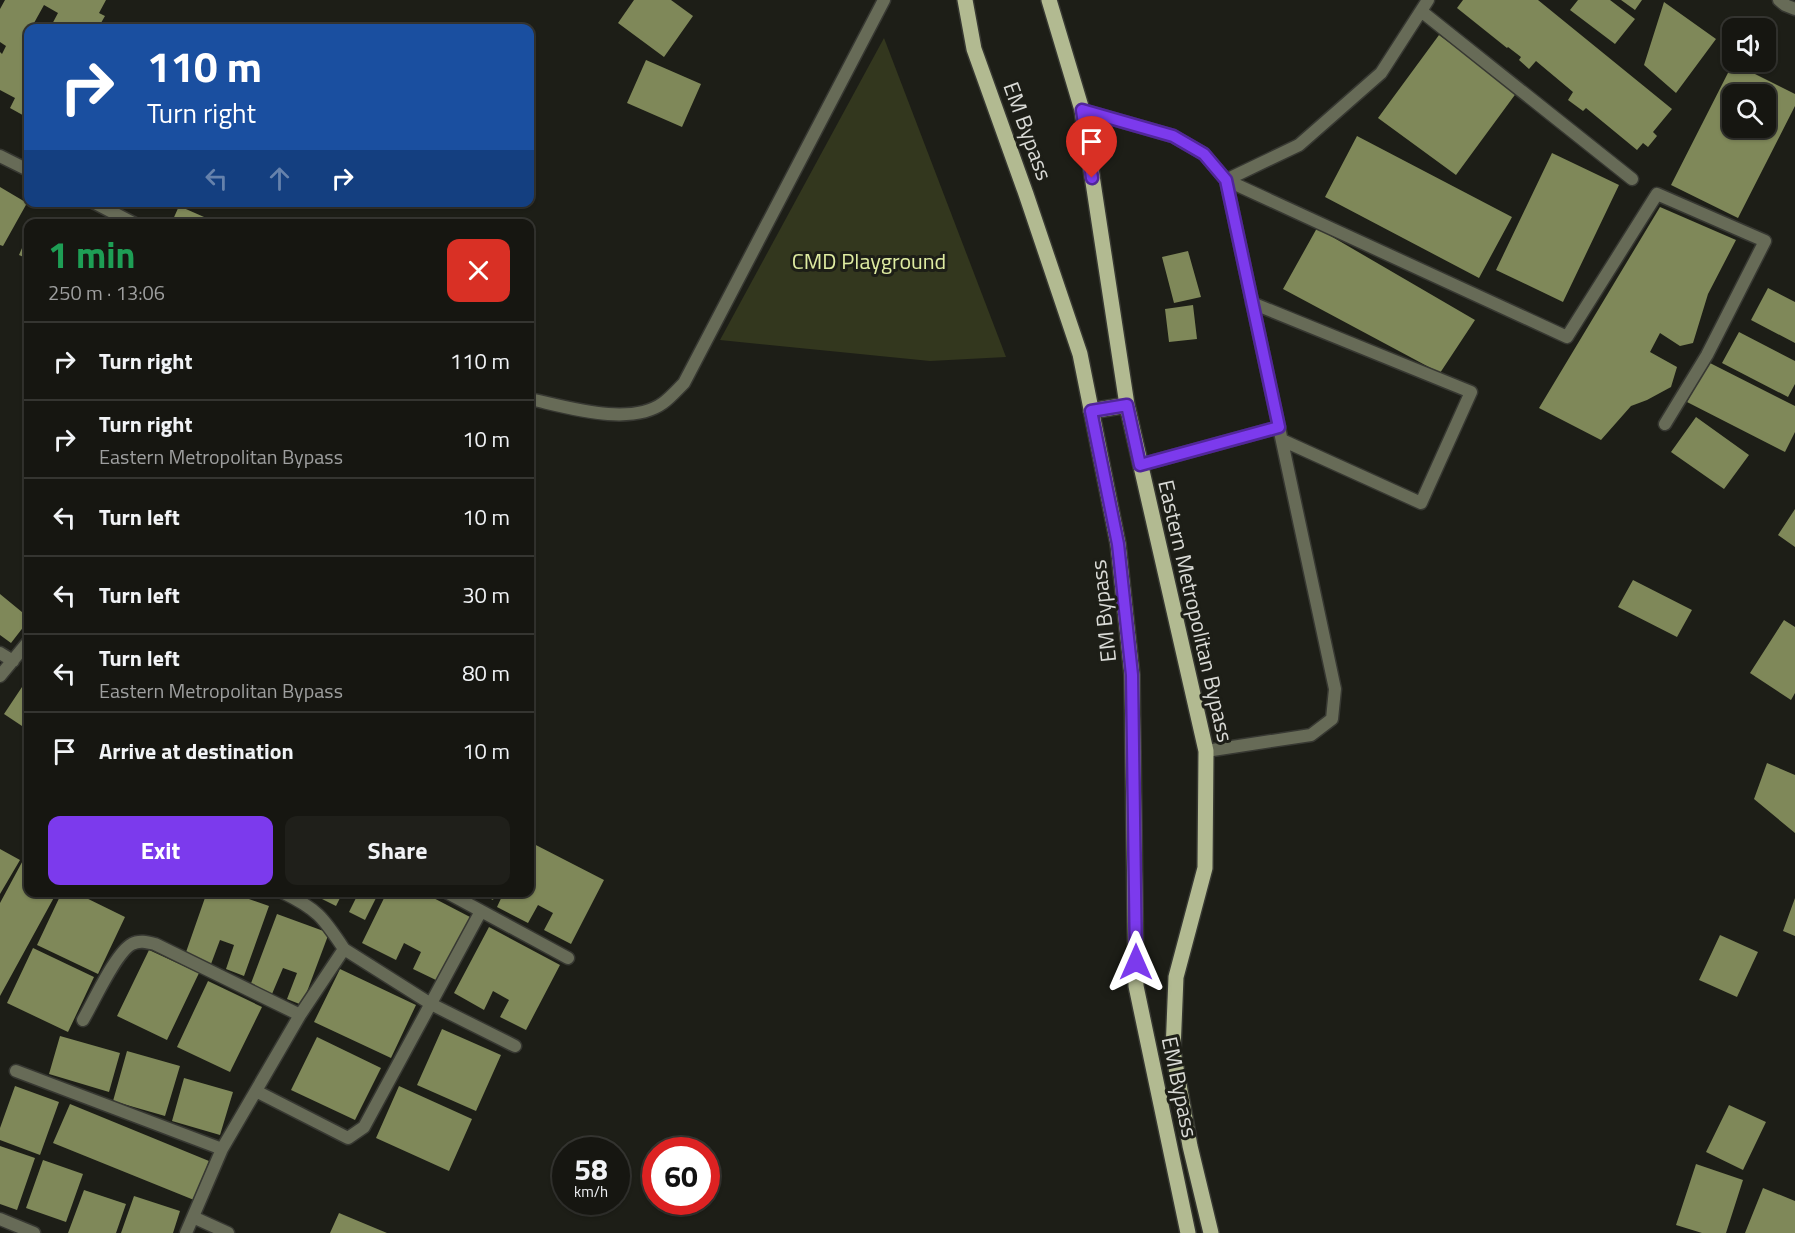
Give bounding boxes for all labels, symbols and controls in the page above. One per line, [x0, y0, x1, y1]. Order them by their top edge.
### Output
map controls [1722, 18, 1776, 138]
button: sound [1722, 18, 1776, 72]
text: 110 m [147, 34, 262, 98]
icon: right [48, 48, 126, 126]
street label: EM Bypass [994, 77, 1062, 185]
button: search [1722, 84, 1776, 138]
text: Turn right [147, 92, 256, 133]
pin [1066, 116, 1117, 178]
icon: arrive [1075, 125, 1108, 158]
icon: left [200, 162, 233, 195]
icon: ahead [263, 162, 296, 195]
icon: right [326, 162, 359, 195]
text: 1 min [48, 227, 135, 282]
button: close [447, 239, 510, 302]
park label: CMD Playground [792, 244, 946, 278]
text: 250 m · 13:06 [48, 277, 165, 308]
text: Turn right [99, 344, 193, 378]
text: 110 m [450, 344, 510, 378]
icon: right [48, 345, 81, 378]
text: Turn right [99, 407, 193, 441]
text: 10 m [462, 422, 510, 456]
icon: right [48, 423, 81, 456]
text: Eastern Metropolitan Bypass [99, 441, 343, 472]
street label: Eastern Metropolitan Bypass [1149, 476, 1243, 746]
text: Turn left [99, 500, 180, 534]
text: 10 m [462, 500, 510, 534]
icon: left [48, 501, 81, 534]
street label: EM Bypass [1081, 558, 1125, 664]
text: Turn left [99, 578, 180, 612]
text: 30 m [462, 578, 510, 612]
icon: left [48, 579, 81, 612]
text: Turn left [99, 641, 180, 675]
text: 80 m [462, 656, 510, 690]
icon: left [48, 657, 81, 690]
text: Eastern Metropolitan Bypass [99, 675, 343, 706]
text: Arrive at destination [99, 734, 294, 768]
text: 10 m [462, 734, 510, 768]
icon: arrive [48, 735, 81, 768]
button: Exit [48, 816, 273, 885]
button: Share [285, 816, 510, 885]
position arrow [1104, 930, 1168, 994]
street label: EM Bypass [1153, 1033, 1207, 1141]
speed limit sign: 60 [642, 1137, 720, 1215]
text: 58 [574, 1146, 608, 1192]
text: km/h [574, 1180, 608, 1203]

